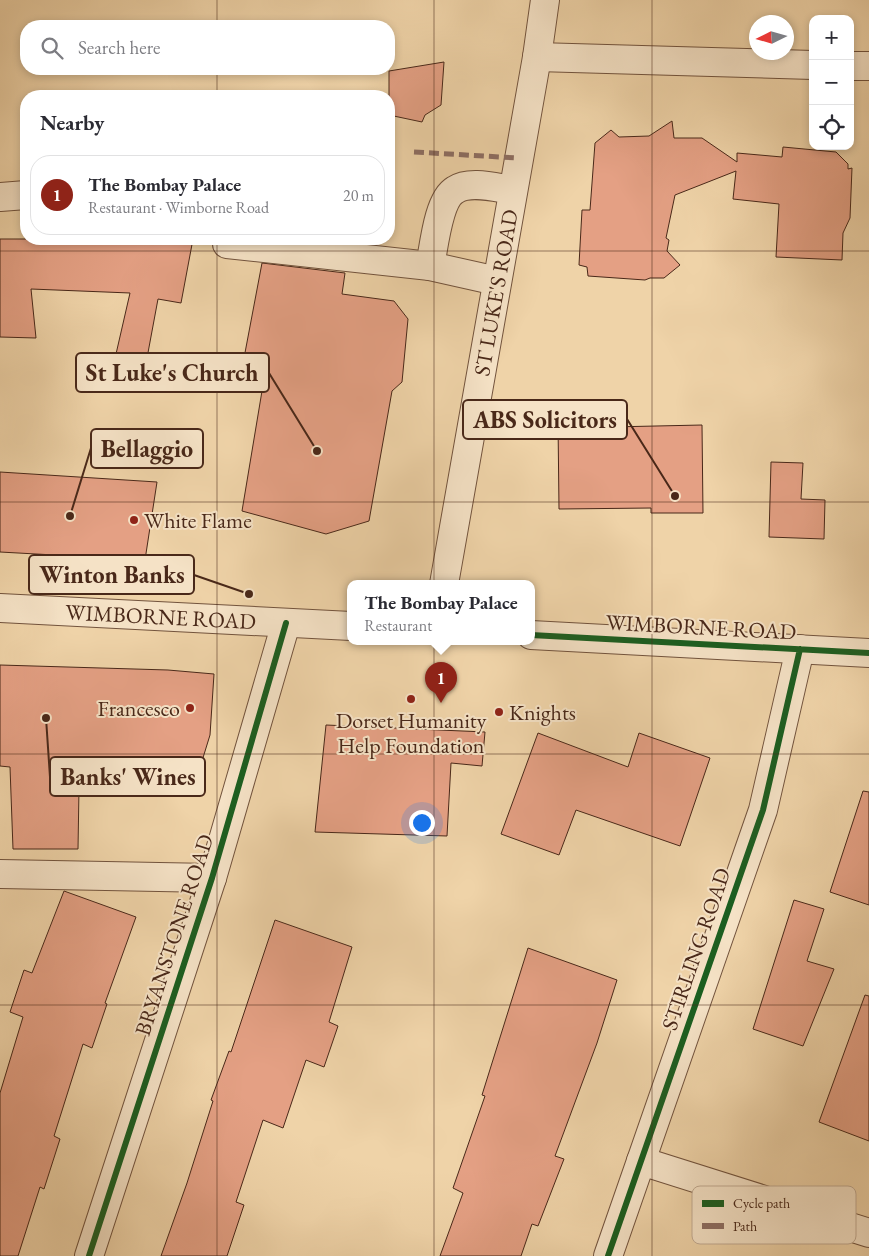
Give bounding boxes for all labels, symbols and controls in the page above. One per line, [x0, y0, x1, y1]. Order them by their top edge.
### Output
north arrow [749, 15, 794, 60]
map controls [809, 15, 854, 150]
button: + [809, 15, 854, 60]
search box [20, 20, 395, 75]
icon: search [38, 34, 66, 62]
text: Search here [78, 35, 160, 60]
button: − [809, 60, 854, 105]
button: locate [809, 105, 854, 150]
text: Nearby [40, 109, 104, 136]
text: The Bombay Palace [88, 172, 241, 197]
text: 1 [53, 185, 61, 206]
text: 20 m [343, 185, 374, 206]
text: Restaurant · Wimborne Road [88, 197, 269, 218]
street label: ST LUKE'S ROAD [467, 207, 524, 378]
callout: St Luke's Church [76, 353, 269, 392]
text: St Luke's Church [86, 357, 259, 388]
callout: ABS Solicitors [463, 400, 627, 439]
text: ABS Solicitors [472, 404, 617, 435]
callout: Bellaggio [91, 429, 203, 468]
text: Bellaggio [101, 433, 193, 465]
place label: White Flame [144, 506, 252, 535]
marker: White Flame [128, 514, 140, 526]
callout: Winton Banks [29, 555, 194, 594]
text: Winton Banks [39, 559, 185, 590]
popup [347, 580, 535, 645]
text: The Bombay Palace [364, 590, 518, 615]
street label: WIMBORNE ROAD [65, 597, 257, 636]
street label: WIMBORNE ROAD [605, 608, 797, 646]
text: Restaurant [364, 615, 432, 636]
pin: 1 [425, 662, 457, 703]
marker: Dorset Humanity Help Foundation [405, 693, 417, 705]
place label: Francesco [97, 694, 180, 723]
place label: Knights [509, 698, 576, 727]
marker: Francesco [184, 702, 196, 714]
place label: Dorset Humanity Help Foundation [336, 706, 487, 760]
marker: Knights [493, 706, 505, 718]
callout: Banks' Wines [50, 757, 205, 796]
text: Banks' Wines [60, 761, 196, 792]
your location [409, 810, 435, 836]
street label: BRYANSTONE ROAD [128, 831, 220, 1039]
street label: STIRLING ROAD [655, 864, 737, 1034]
legend [692, 1186, 856, 1244]
text: Cycle path [733, 1194, 790, 1212]
text: Path [733, 1217, 757, 1235]

